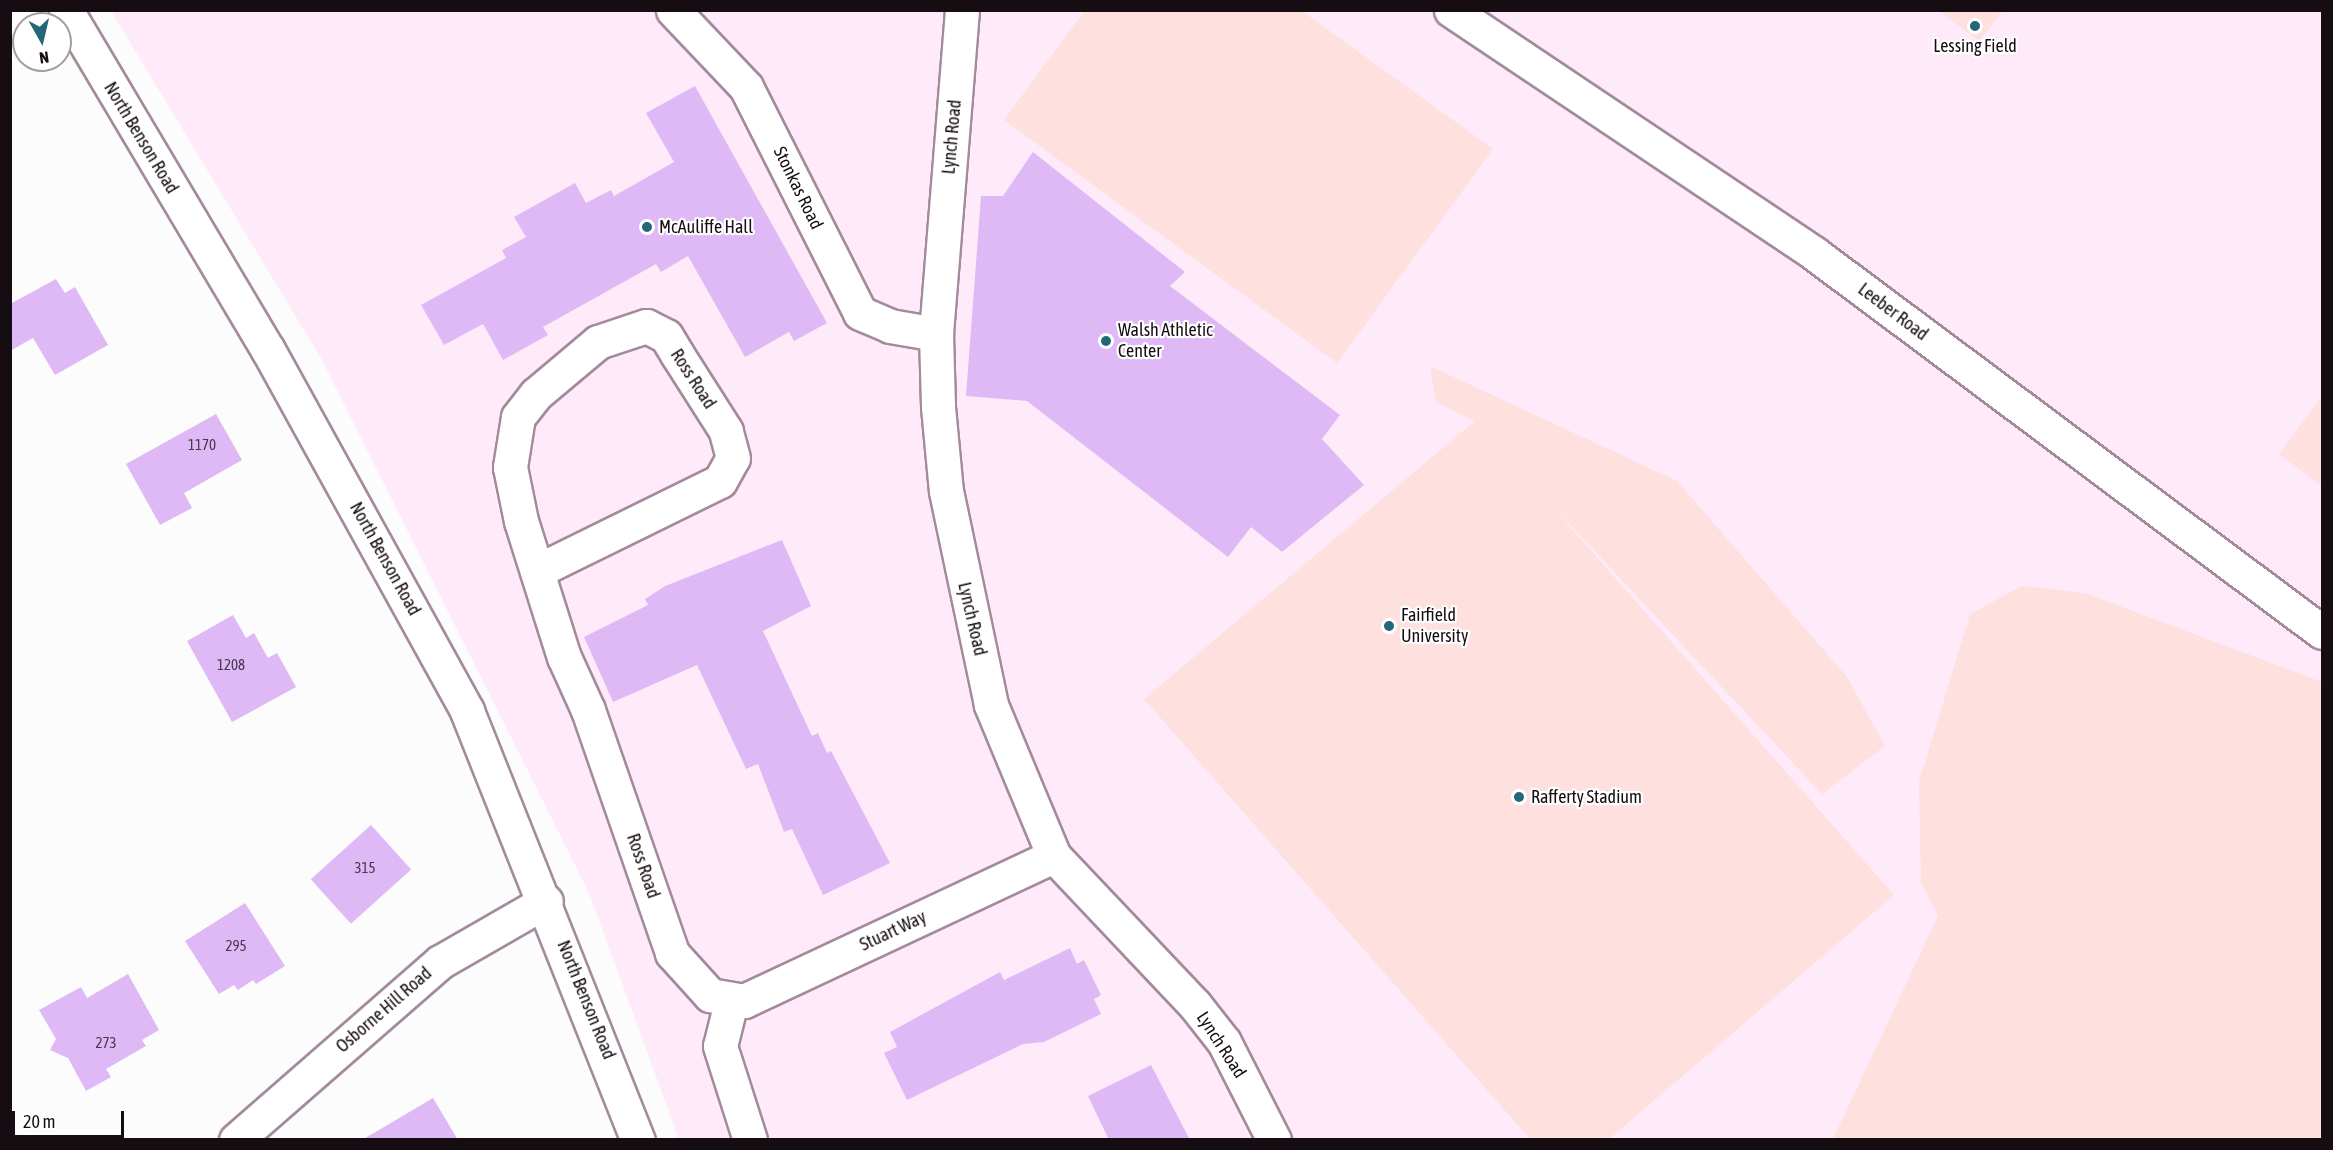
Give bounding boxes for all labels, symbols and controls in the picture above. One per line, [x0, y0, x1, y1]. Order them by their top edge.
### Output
north arrow [12, 12, 72, 72]
marker: Lessing Field [1968, 19, 1982, 33]
place label: Lessing Field [1933, 35, 2017, 57]
text: N [38, 48, 50, 67]
street label: North Benson Road [99, 78, 183, 198]
street label: Lynch Road [938, 99, 966, 175]
street label: Stonkas Road [769, 143, 827, 233]
place label: McAuliffe Hall [659, 216, 753, 238]
marker: McAuliffe Hall [640, 220, 654, 234]
street label: Leeber Road [1854, 279, 1932, 345]
place label: Walsh Athletic Center [1118, 320, 1213, 362]
marker: Walsh Athletic Center [1099, 334, 1113, 348]
street label: Ross Road [666, 345, 720, 413]
house number: 1170 [188, 436, 216, 454]
street label: North Benson Road [345, 498, 425, 620]
street label: Lynch Road [953, 580, 991, 658]
place label: Fairfield University [1401, 605, 1468, 648]
marker: Fairfield University [1382, 619, 1396, 633]
house number: 1208 [217, 656, 245, 674]
place label: Rafferty Stadium [1531, 786, 1642, 808]
marker: Rafferty Stadium [1512, 790, 1526, 804]
street label: Ross Road [622, 831, 664, 901]
house number: 315 [354, 859, 376, 877]
street label: Stuart Way [856, 906, 930, 956]
house number: 295 [225, 937, 247, 955]
street label: North Benson Road [552, 937, 620, 1063]
street label: Osborne Hill Road [332, 963, 436, 1057]
street label: Lynch Road [1192, 1008, 1250, 1082]
house number: 273 [95, 1034, 117, 1052]
scale bar [15, 1099, 128, 1137]
text: 20 m [23, 1111, 55, 1132]

